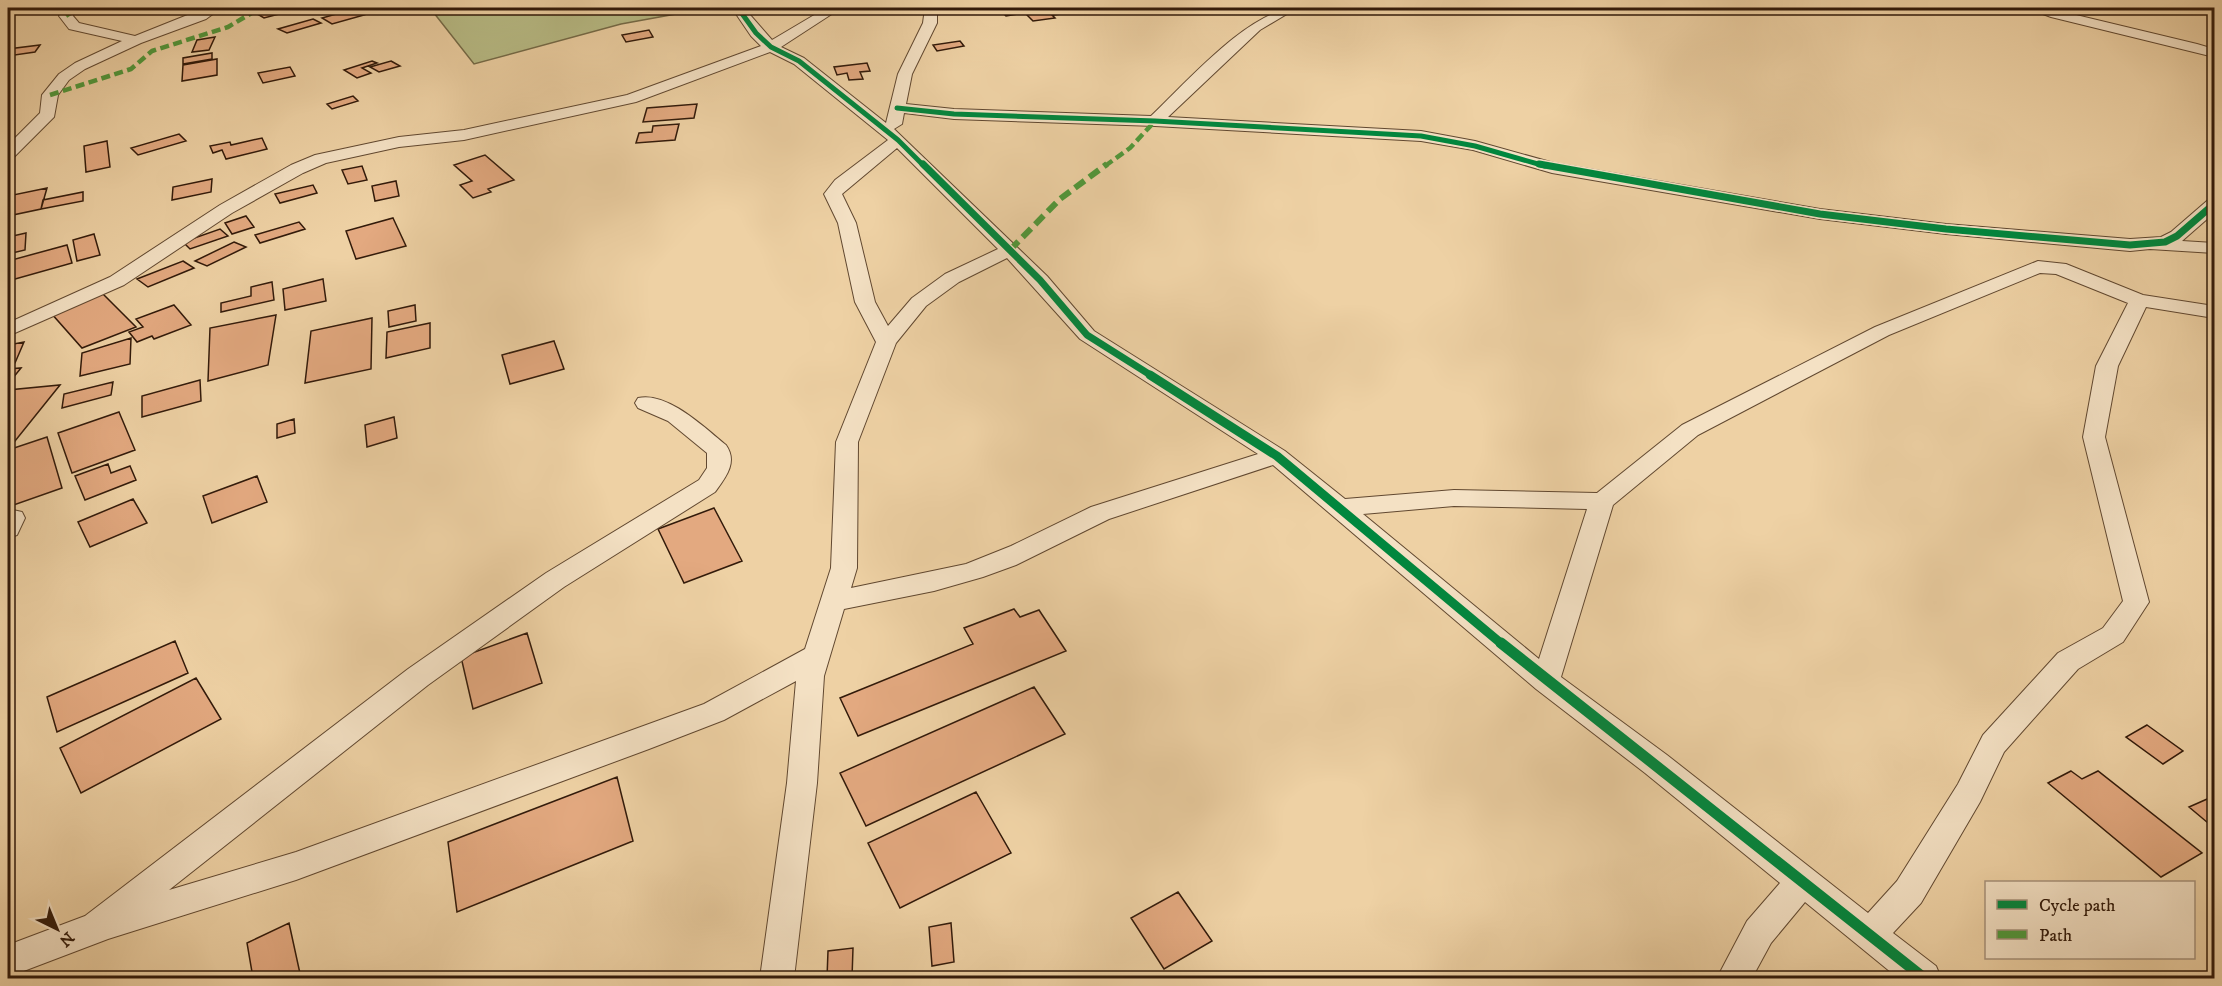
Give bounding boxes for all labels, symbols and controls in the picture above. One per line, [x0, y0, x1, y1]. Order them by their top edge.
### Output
legend [1985, 881, 2195, 959]
text: Cycle path [2039, 895, 2116, 917]
north arrow [27, 899, 87, 959]
text: Path [2039, 925, 2073, 947]
text: N [55, 927, 78, 951]

